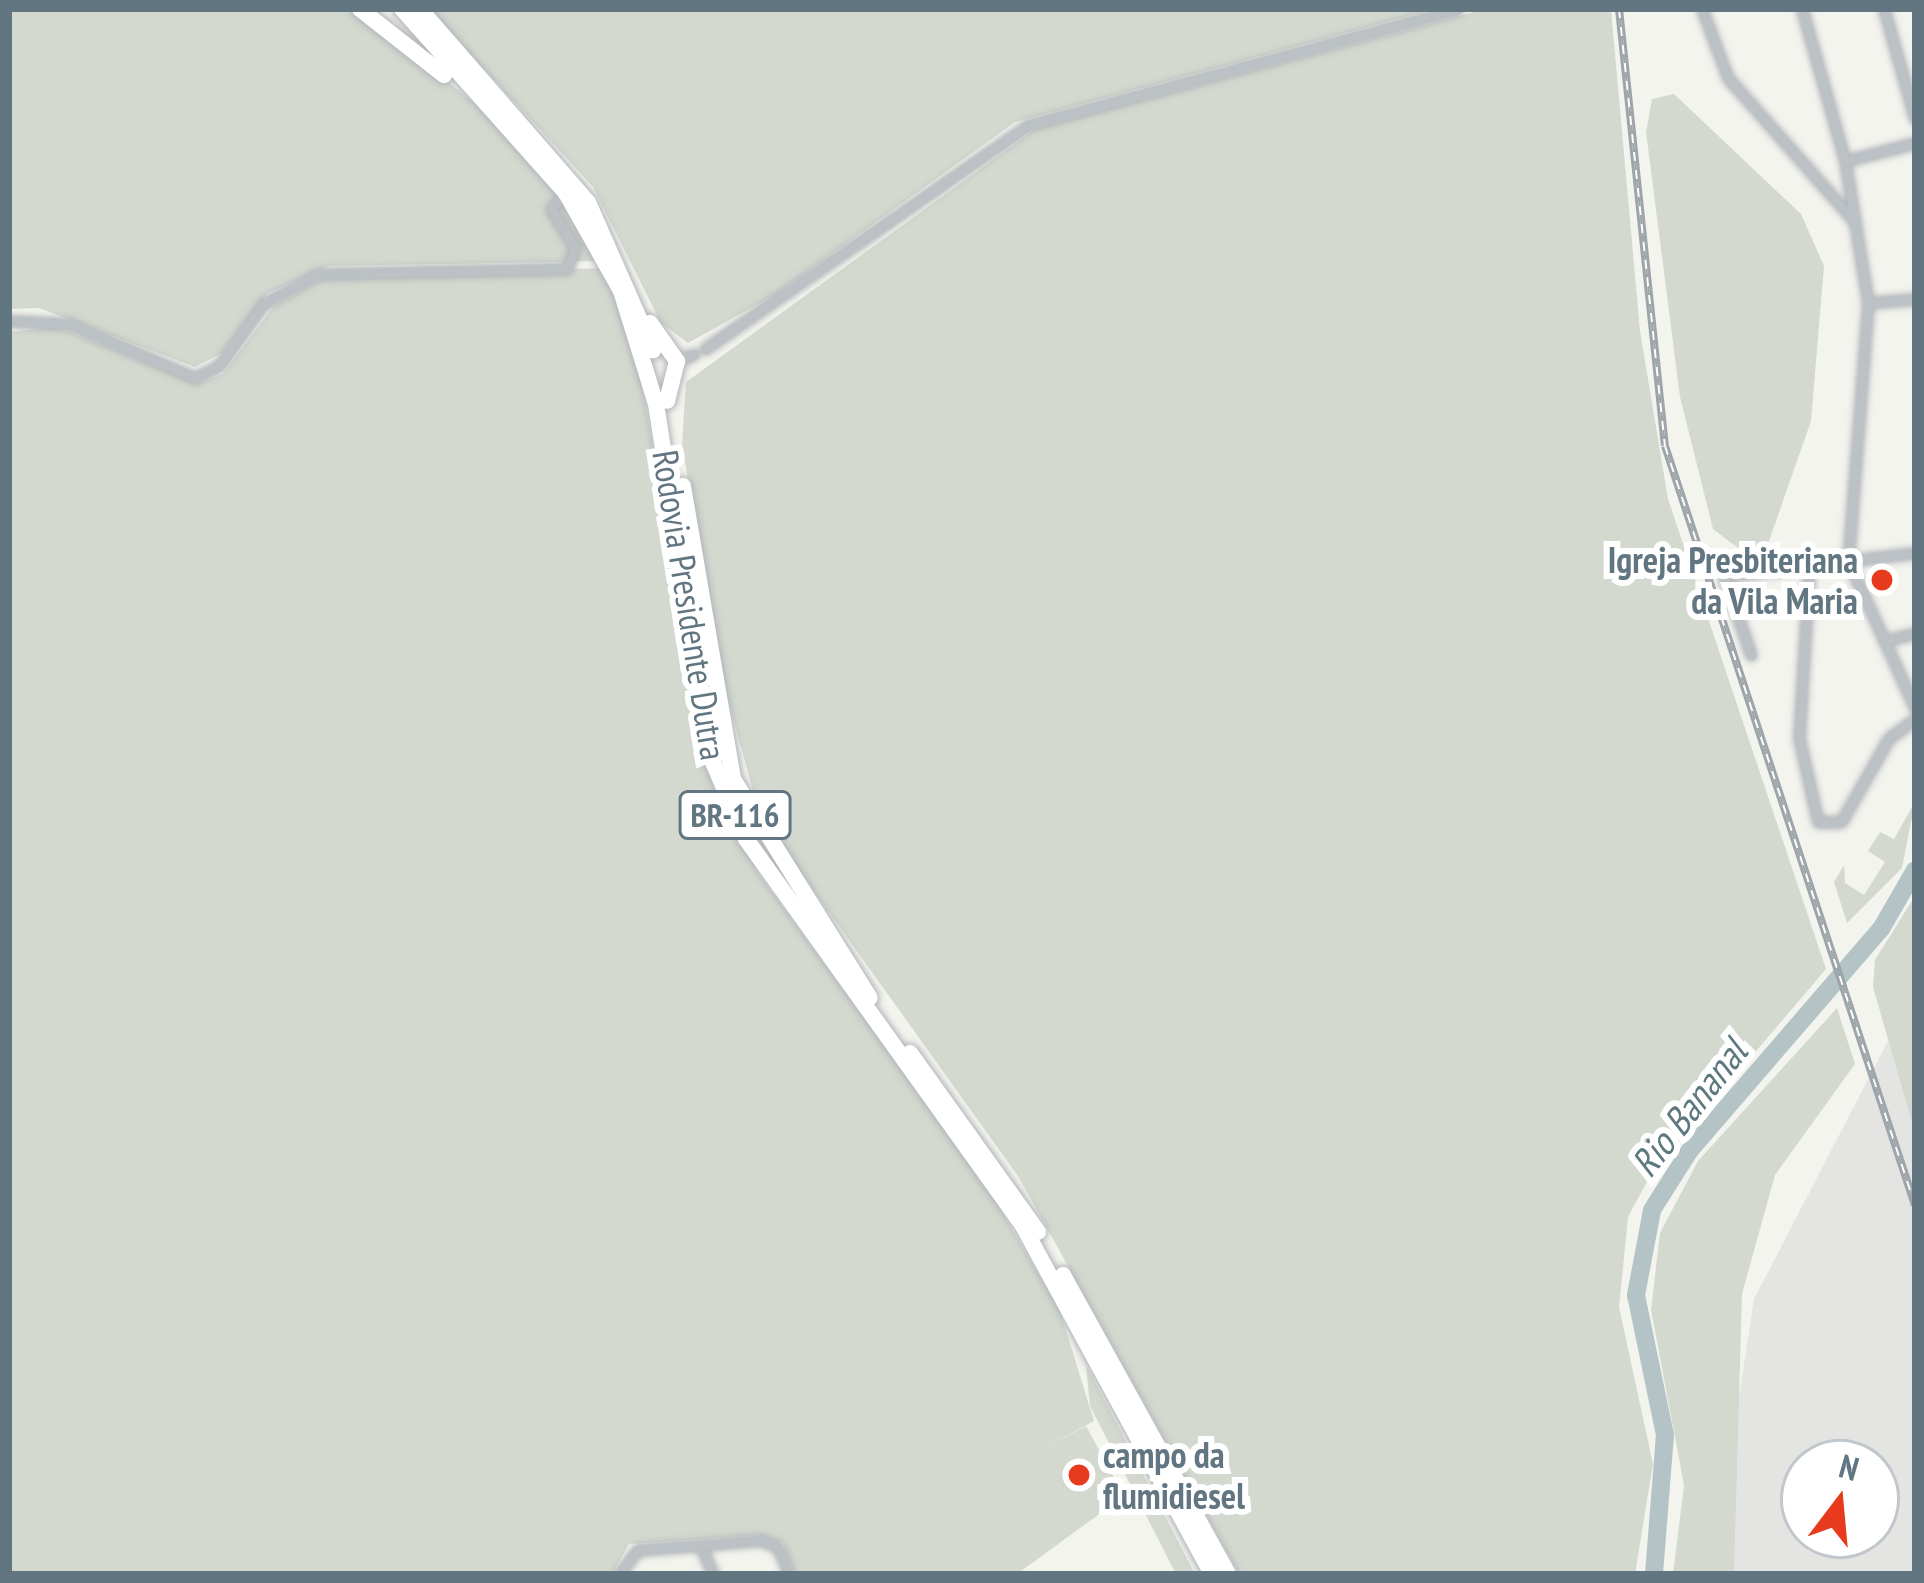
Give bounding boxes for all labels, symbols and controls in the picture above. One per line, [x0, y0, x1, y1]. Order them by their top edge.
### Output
street label: Rodovia Presidente Dutra [644, 447, 736, 763]
place label: Igreja Presbiteriana da Vila Maria [1608, 537, 1858, 622]
marker: Igreja Presbiteriana da Vila Maria [1869, 567, 1895, 593]
road number: BR-116 [678, 788, 792, 842]
water label: Rio Bananal [1621, 1030, 1757, 1186]
place label: campo da flumidiesel [1103, 1432, 1245, 1517]
north arrow [1780, 1439, 1900, 1559]
text: N [1835, 1444, 1864, 1490]
marker: campo da flumidiesel [1066, 1462, 1092, 1488]

